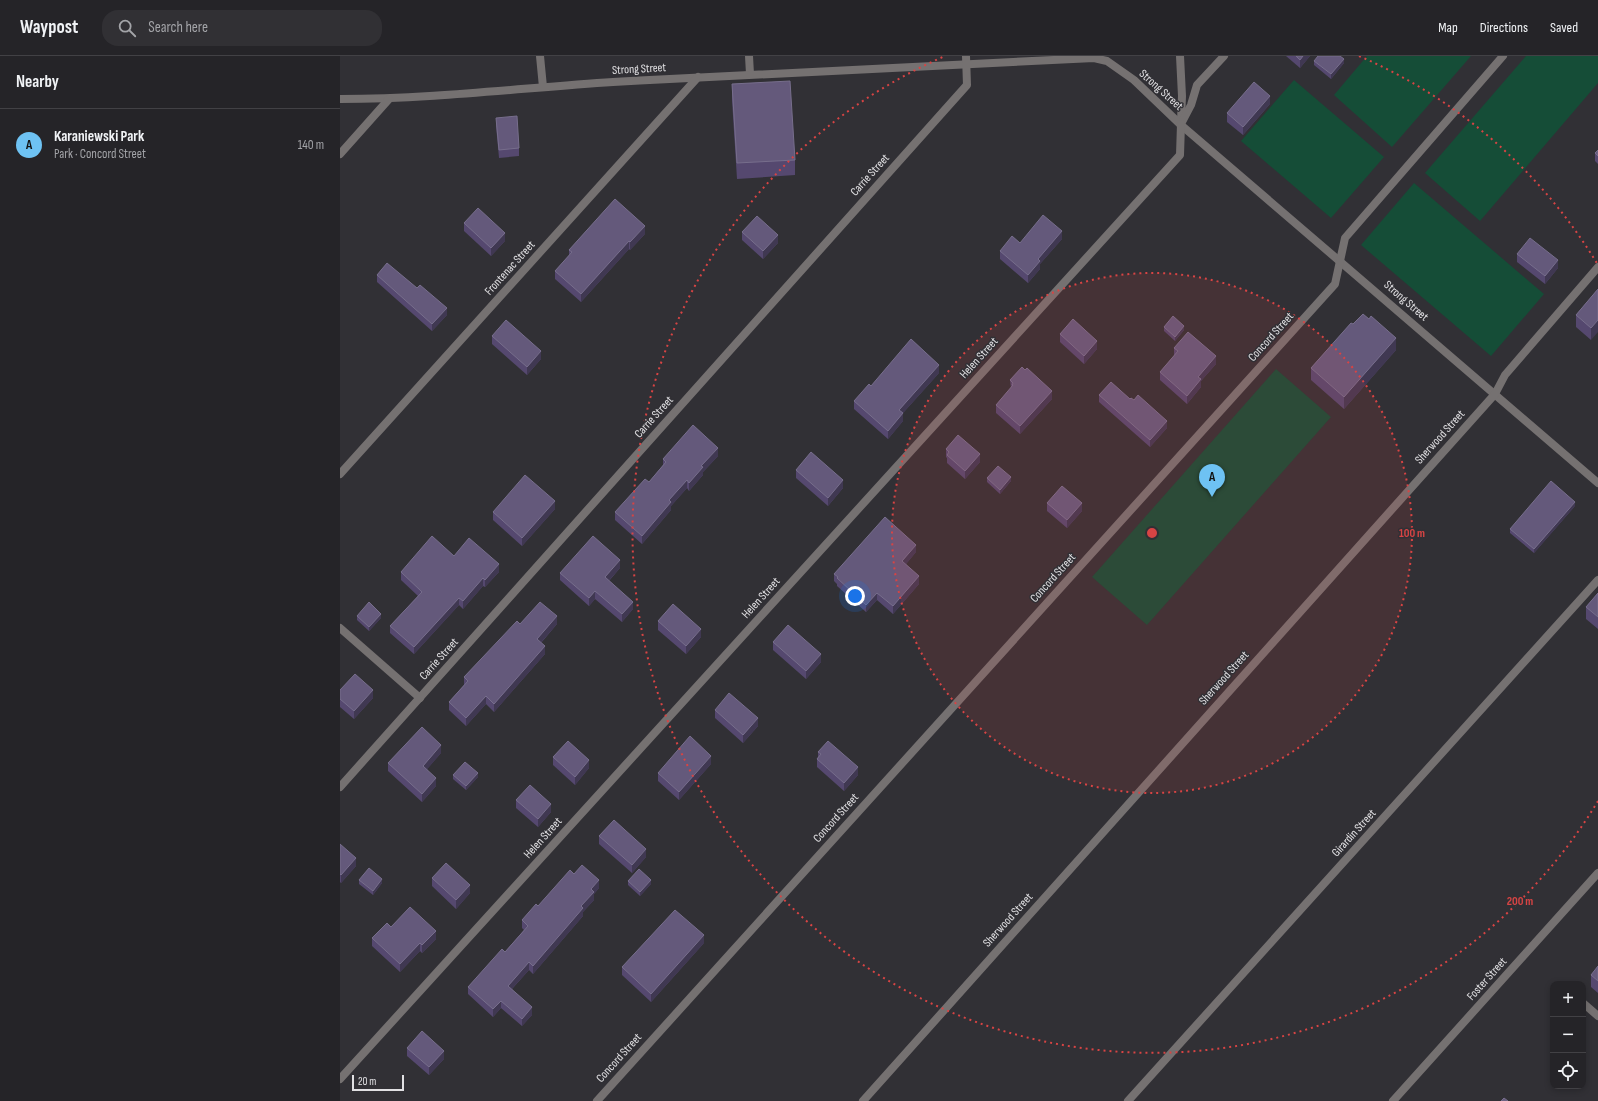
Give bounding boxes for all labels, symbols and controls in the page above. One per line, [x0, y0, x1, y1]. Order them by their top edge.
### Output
search box [102, 10, 382, 46]
text: Waypost [20, 16, 78, 39]
icon: search [116, 17, 138, 39]
text: Search here [148, 18, 208, 37]
text: Map [1438, 19, 1458, 36]
text: Directions [1480, 19, 1528, 36]
text: Saved [1550, 19, 1578, 36]
street label: Strong Street [612, 60, 667, 78]
street label: Strong Street [1136, 66, 1186, 114]
text: Nearby [16, 72, 59, 92]
text: Karaniewski Park [54, 127, 144, 146]
text: A [26, 137, 32, 153]
text: 140 m [298, 137, 324, 153]
text: Park · Concord Street [54, 146, 146, 162]
street label: Carrie Street [847, 151, 893, 199]
street label: Frontenac Street [482, 237, 539, 298]
street label: Strong Street [1381, 278, 1432, 325]
street label: Concord Street [1245, 309, 1297, 365]
street label: Helen Street [957, 334, 1002, 382]
street label: Carrie Street [631, 393, 677, 441]
street label: Sherwood Street [1412, 407, 1468, 467]
pin: A [1199, 464, 1225, 497]
centre of rings [1145, 526, 1159, 540]
text: 100 m [1399, 526, 1425, 541]
street label: Concord Street [1027, 550, 1079, 606]
street label: Helen Street [739, 574, 784, 622]
your location [845, 586, 865, 606]
street label: Carrie Street [416, 635, 462, 683]
street label: Sherwood Street [1196, 648, 1252, 708]
street label: Concord Street [810, 790, 862, 846]
street label: Girardin Street [1329, 806, 1380, 860]
street label: Helen Street [521, 814, 566, 862]
street label: Sherwood Street [980, 890, 1036, 950]
text: 200 m [1507, 894, 1533, 909]
street label: Foster Street [1464, 954, 1510, 1004]
map controls [1550, 981, 1586, 1089]
button: + [1550, 981, 1586, 1017]
button: − [1550, 1017, 1586, 1053]
street label: Concord Street [593, 1030, 645, 1086]
button: locate [1550, 1053, 1586, 1089]
scale bar [352, 1073, 404, 1092]
text: 20 m [358, 1075, 376, 1088]

